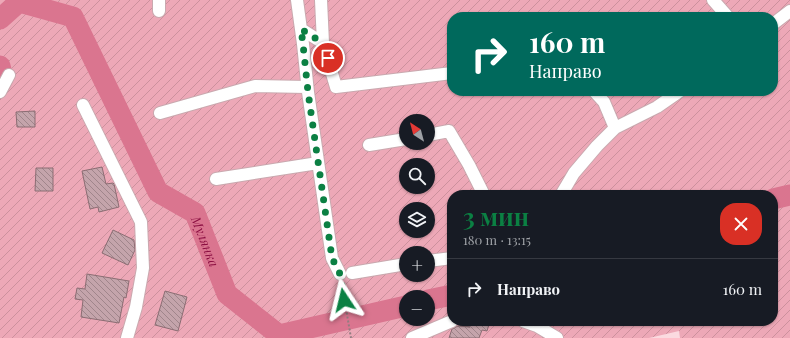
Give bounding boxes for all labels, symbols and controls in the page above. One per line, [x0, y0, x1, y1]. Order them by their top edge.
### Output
text: 160 m [529, 23, 605, 60]
icon: right [463, 28, 515, 80]
pin [311, 41, 345, 75]
icon: arrive [317, 47, 339, 69]
text: Направо [529, 59, 602, 83]
north arrow [399, 114, 435, 150]
map controls [399, 114, 435, 326]
button: search [399, 158, 435, 194]
text: 3 мин [463, 200, 529, 232]
button: layers [399, 202, 435, 238]
button: close [720, 203, 762, 245]
water label: Мулянка [188, 213, 224, 269]
text: 180 m · 13:15 [463, 231, 531, 248]
button: + [399, 246, 435, 282]
icon: right [463, 278, 485, 300]
position arrow [323, 279, 365, 321]
text: Направо [497, 279, 560, 299]
text: 160 m [723, 279, 762, 299]
button: − [399, 290, 435, 326]

